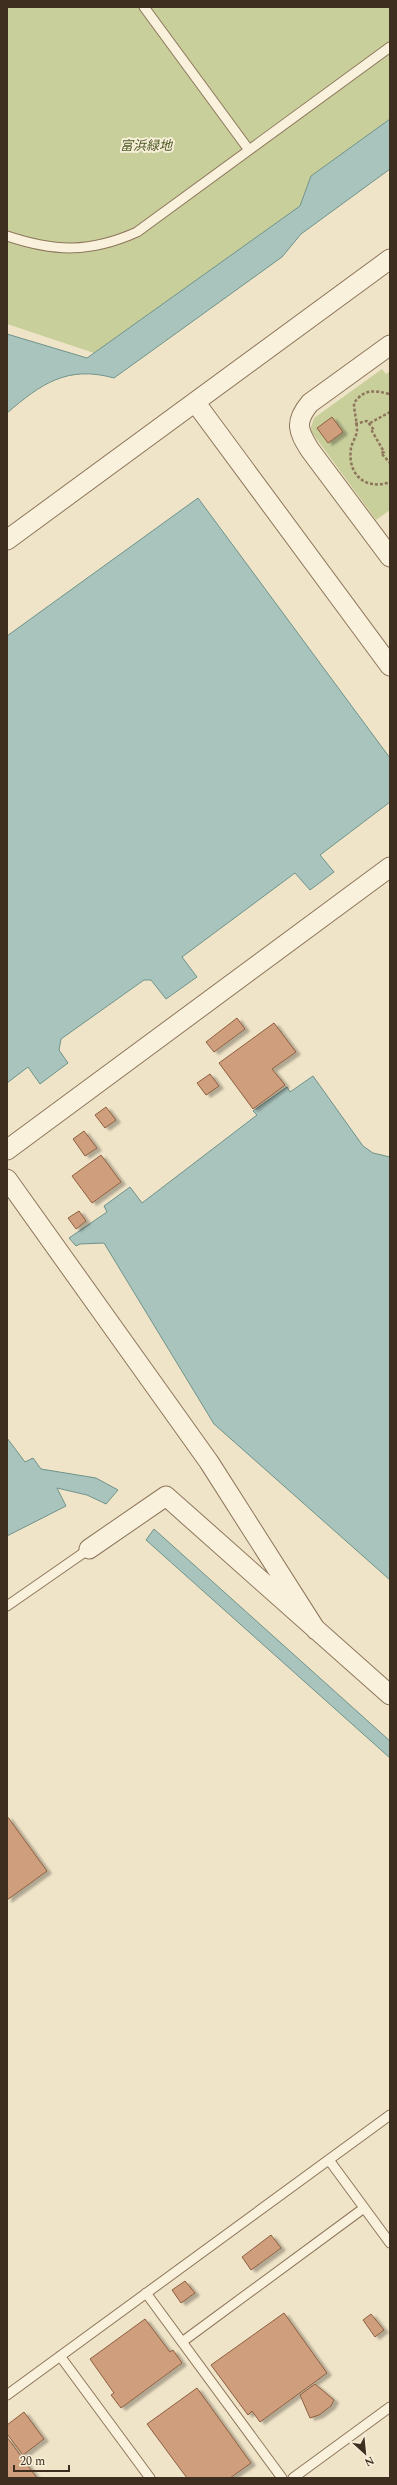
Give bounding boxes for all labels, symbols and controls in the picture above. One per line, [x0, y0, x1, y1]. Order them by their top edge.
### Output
park label: 富浜緑地 [120, 136, 174, 156]
north arrow [345, 2433, 385, 2473]
scale bar [14, 2447, 69, 2473]
text: 20 m [20, 2452, 45, 2471]
text: N [361, 2452, 377, 2471]

